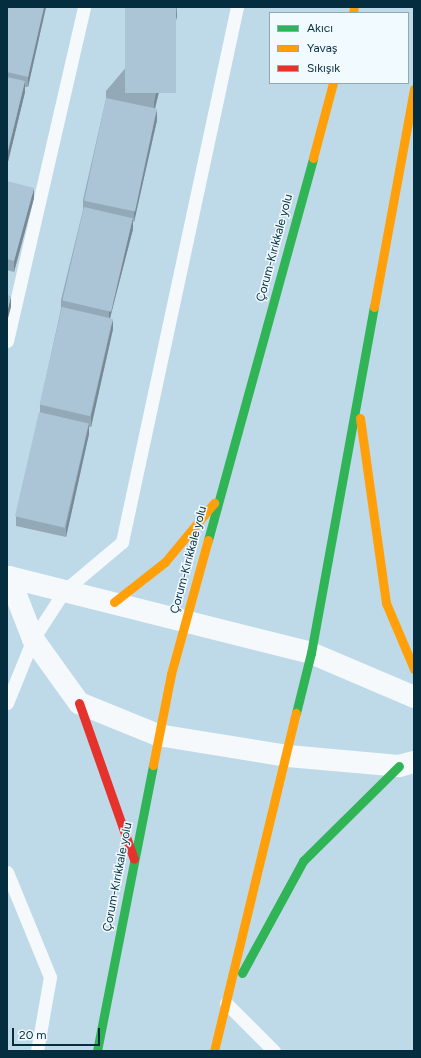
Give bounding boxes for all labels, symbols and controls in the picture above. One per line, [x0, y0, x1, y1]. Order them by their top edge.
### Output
legend [269, 12, 409, 84]
text: Akıcı [307, 21, 333, 35]
text: Yavaş [307, 41, 337, 55]
text: Sıkışık [307, 61, 340, 75]
street label: Çorum-Kırıkkale yolu [254, 193, 296, 303]
street label: Çorum-Kırıkkale yolu [168, 505, 210, 615]
street label: Çorum-Kırıkkale yolu [100, 821, 136, 933]
scale bar [14, 1020, 102, 1046]
text: 20 m [19, 1028, 47, 1042]

